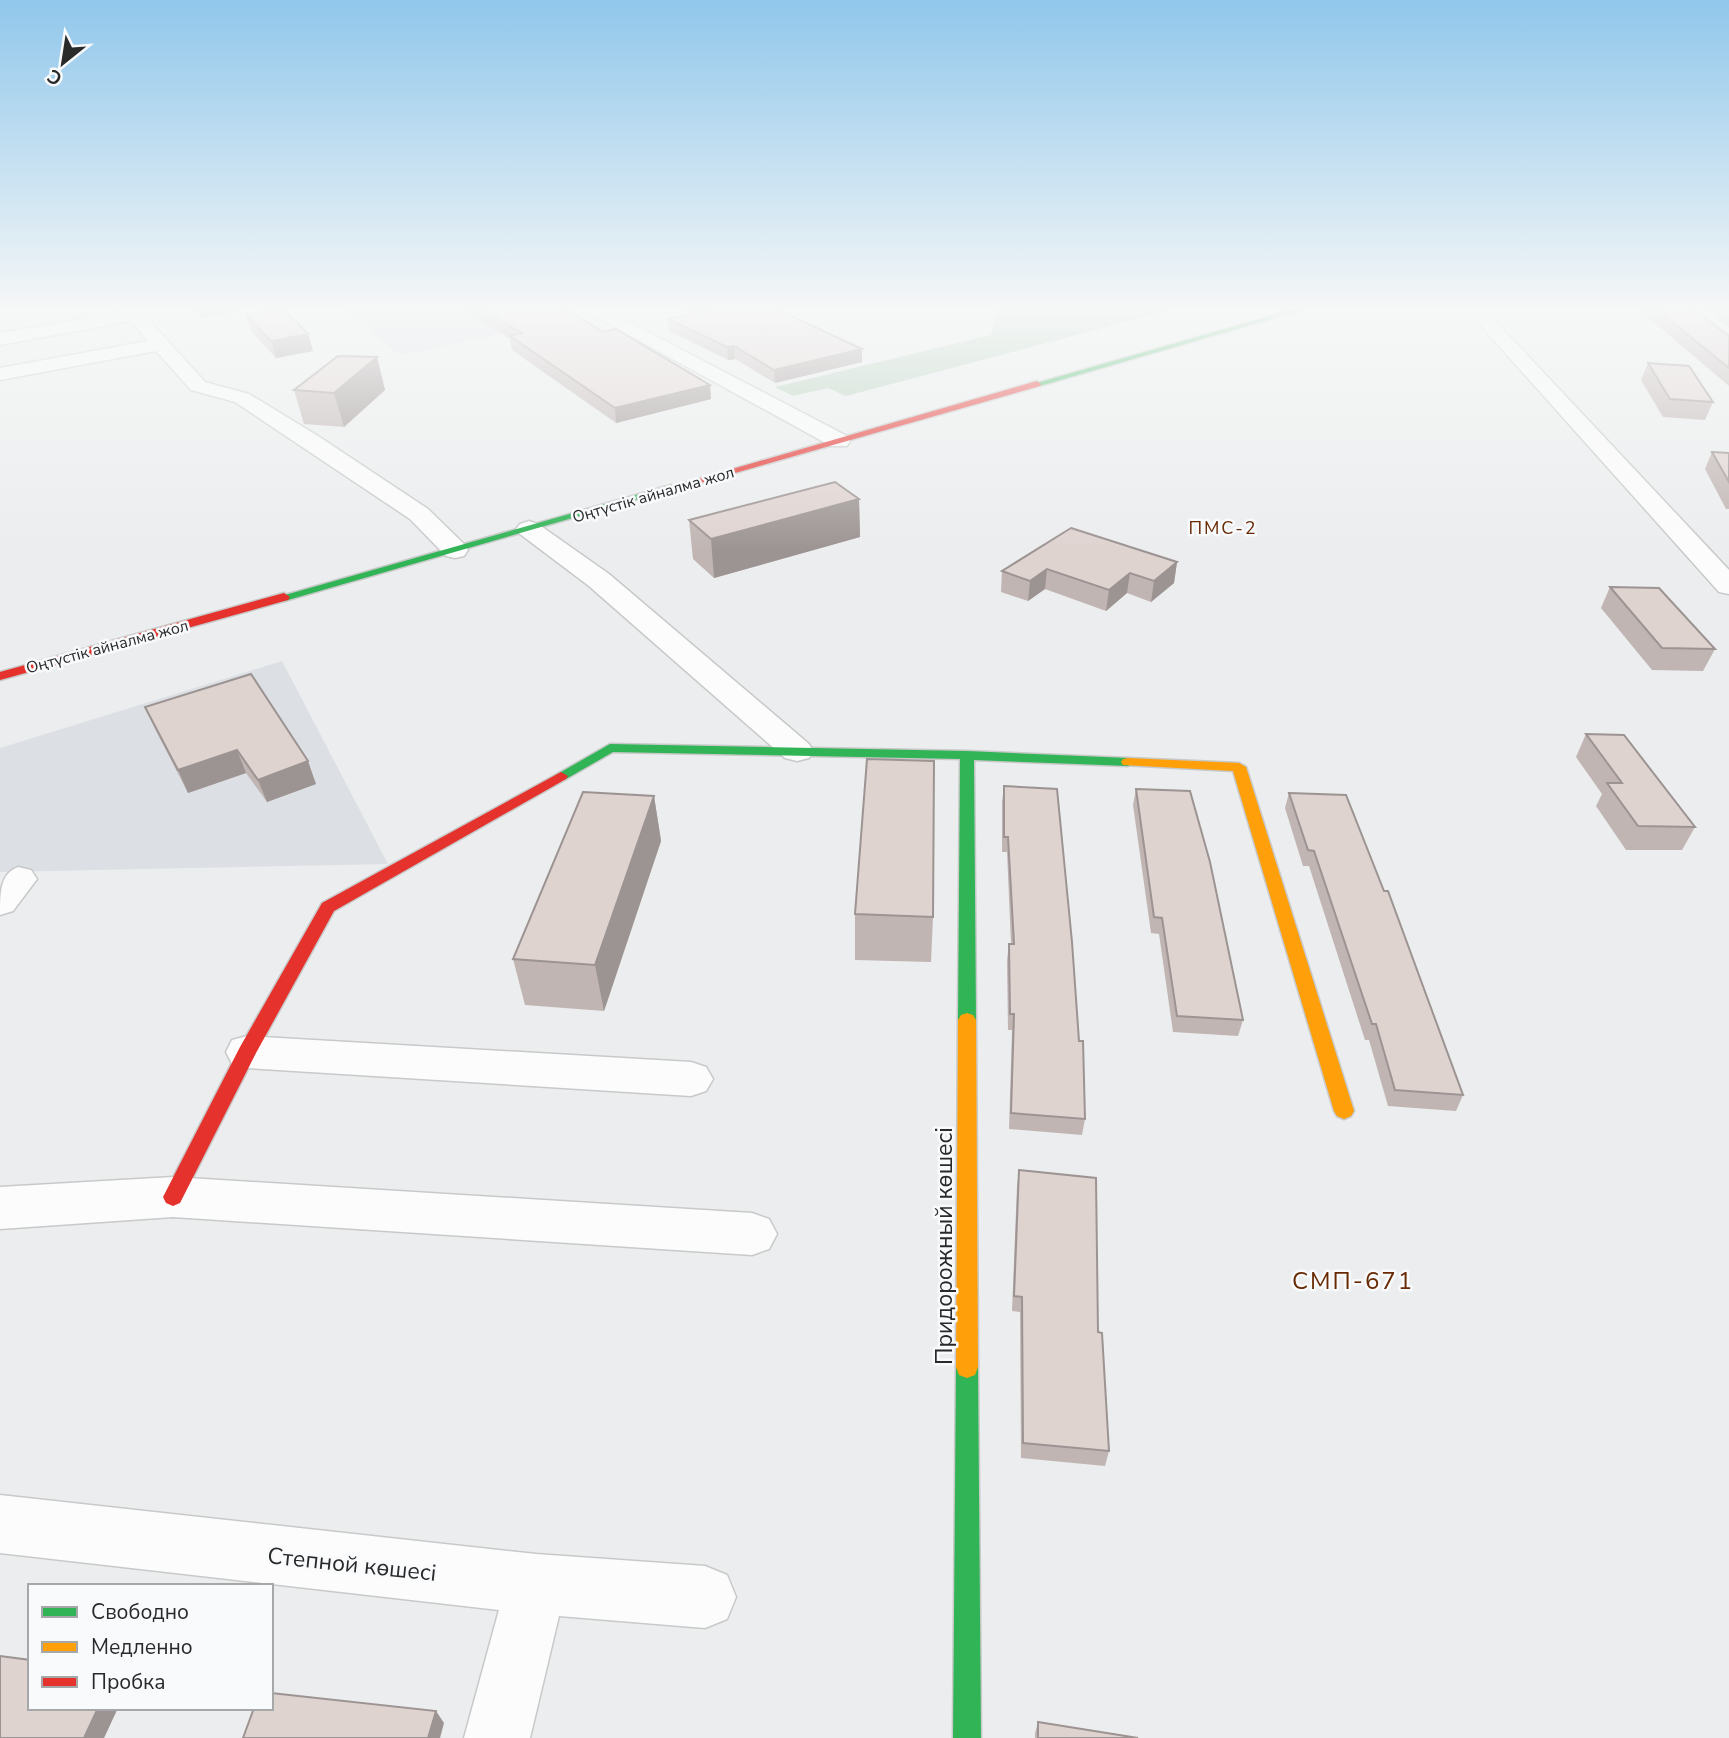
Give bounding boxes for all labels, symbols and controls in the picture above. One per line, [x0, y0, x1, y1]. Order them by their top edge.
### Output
north arrow [28, 28, 98, 98]
text: С [43, 62, 67, 91]
street label: Оңтүстік айналма жол [570, 461, 737, 529]
district label: ПМС-2 [1188, 516, 1258, 540]
street label: Оңтүстік айналма жол [24, 615, 191, 679]
street label: Придорожный көшесі [929, 1127, 960, 1365]
district label: СМП-671 [1292, 1265, 1414, 1297]
street label: Степной көшесі [266, 1540, 438, 1589]
legend [28, 1584, 273, 1710]
text: Свободно [91, 1598, 189, 1626]
text: Медленно [91, 1633, 193, 1661]
text: Пробка [91, 1668, 165, 1696]

